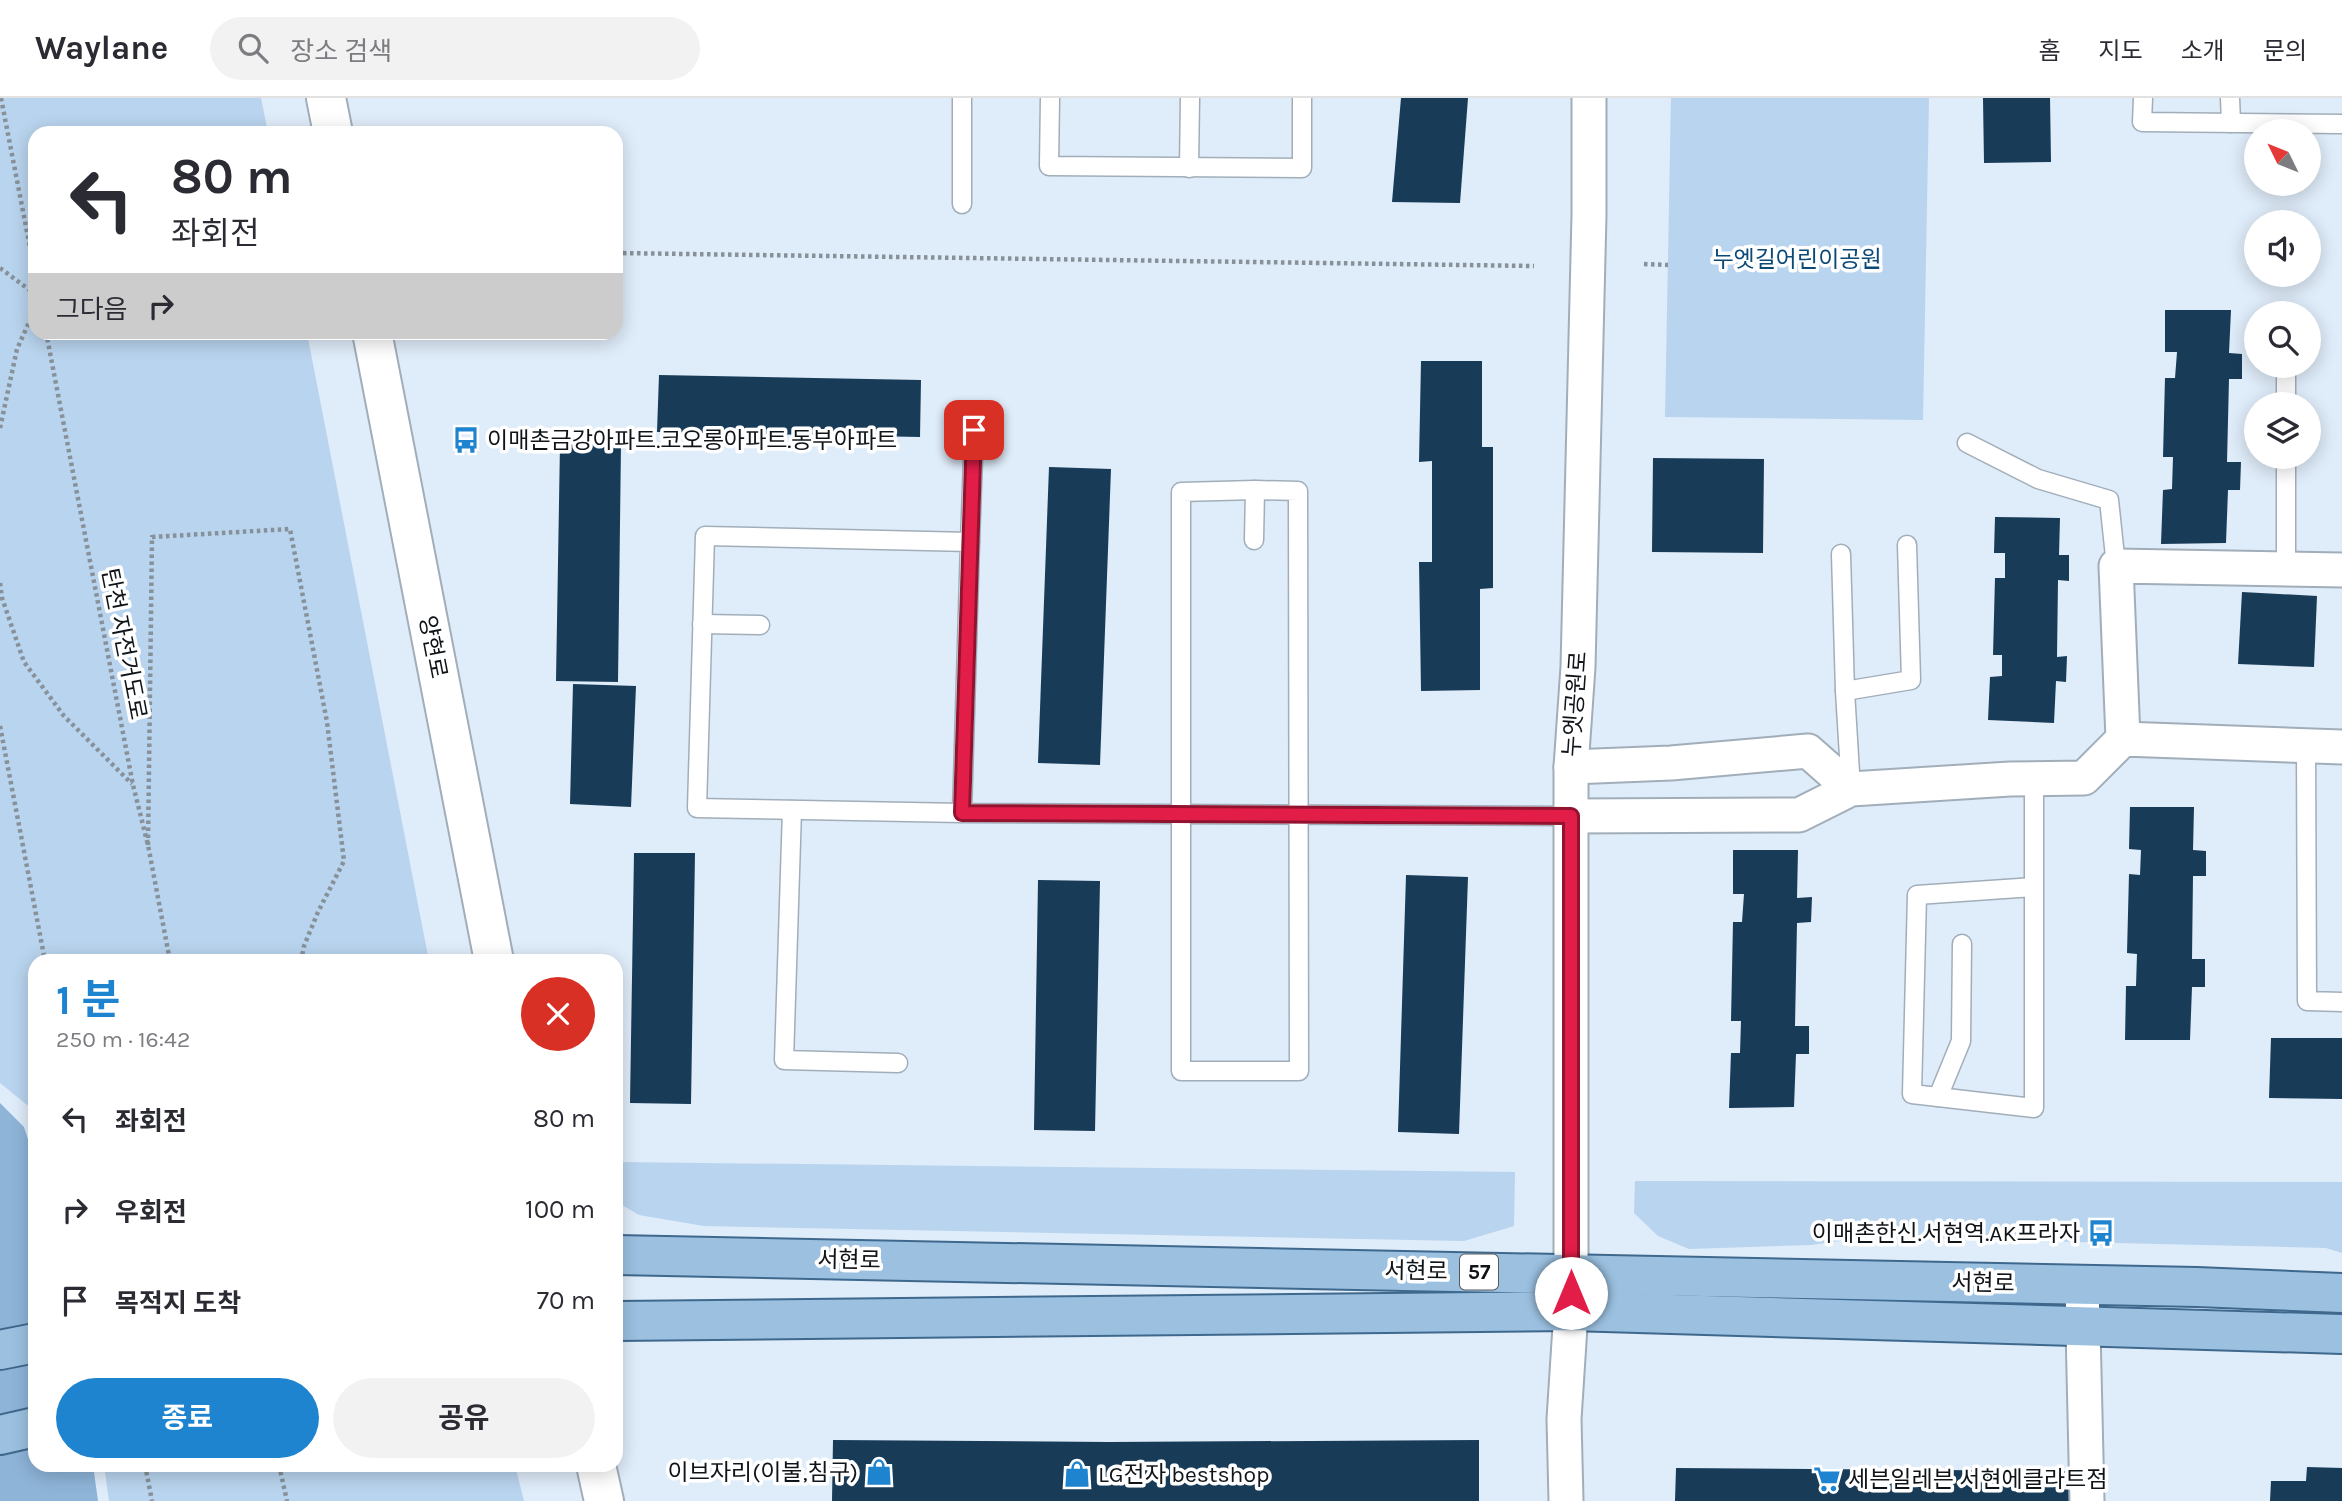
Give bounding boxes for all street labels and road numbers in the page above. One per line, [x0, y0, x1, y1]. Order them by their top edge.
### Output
street label: 탄천 자전거도로 [96, 566, 152, 722]
street label: 양현로 [414, 613, 452, 681]
street label: 누엣공원로 [1558, 650, 1592, 758]
street label: 서현로 [817, 1246, 881, 1274]
road number: 57 [1460, 1254, 1498, 1290]
street label: 서현로 [1384, 1257, 1448, 1285]
street label: 서현로 [1951, 1269, 2015, 1297]

